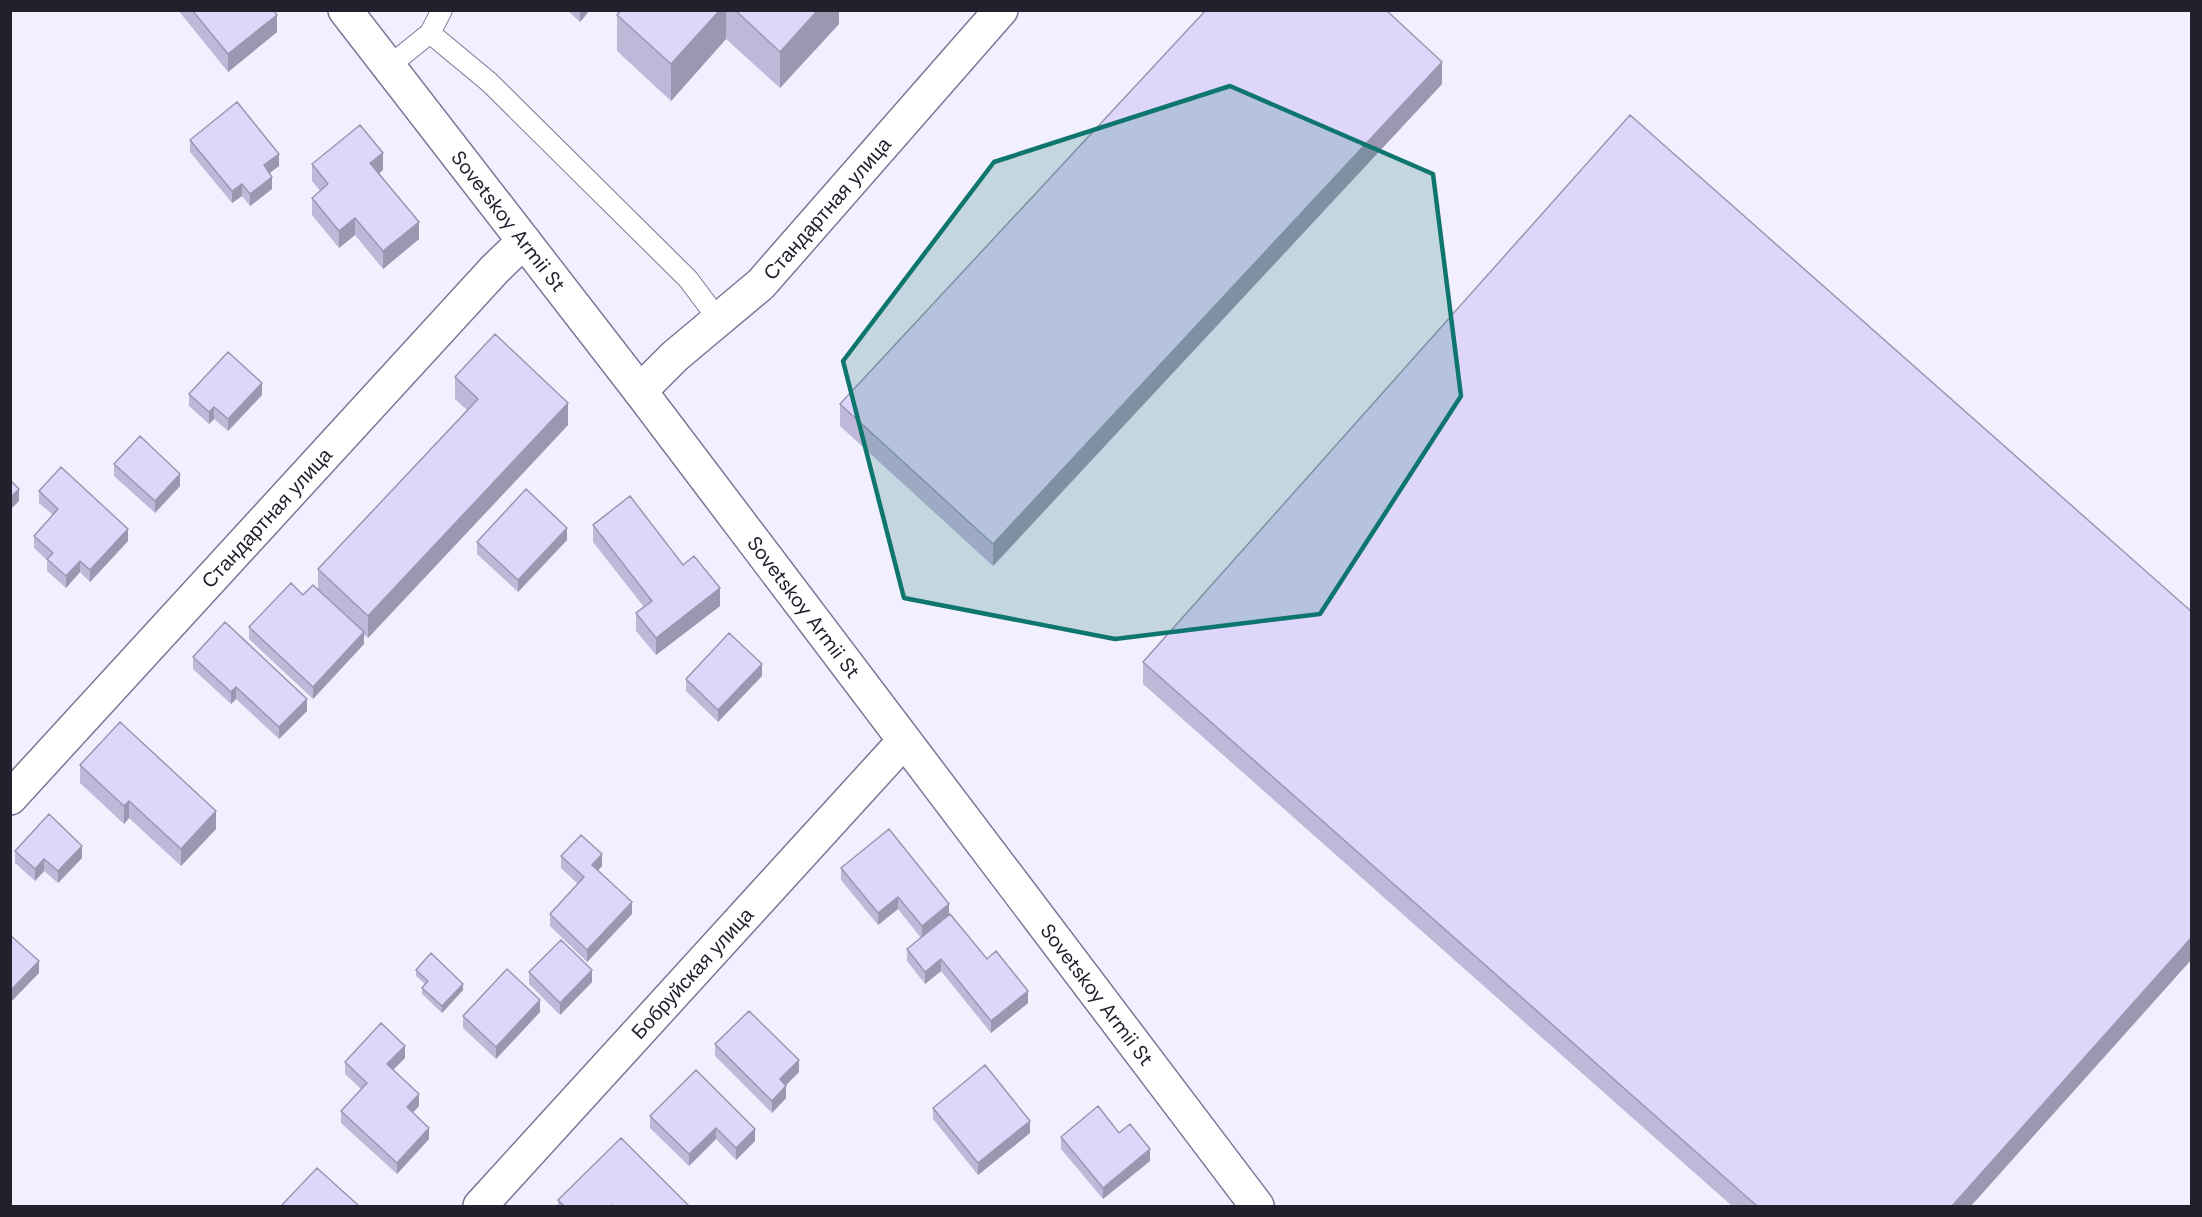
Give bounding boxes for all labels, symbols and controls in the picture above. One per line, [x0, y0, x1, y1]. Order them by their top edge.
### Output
street label: Стандартная улица [758, 131, 897, 285]
street label: Sovetskoy Armii St [446, 145, 571, 297]
street label: Стандартная улица [196, 442, 338, 594]
street label: Sovetskoy Armii St [741, 531, 866, 684]
street label: Бобруйская улица [626, 901, 759, 1045]
street label: Sovetskoy Armii St [1035, 918, 1159, 1071]

